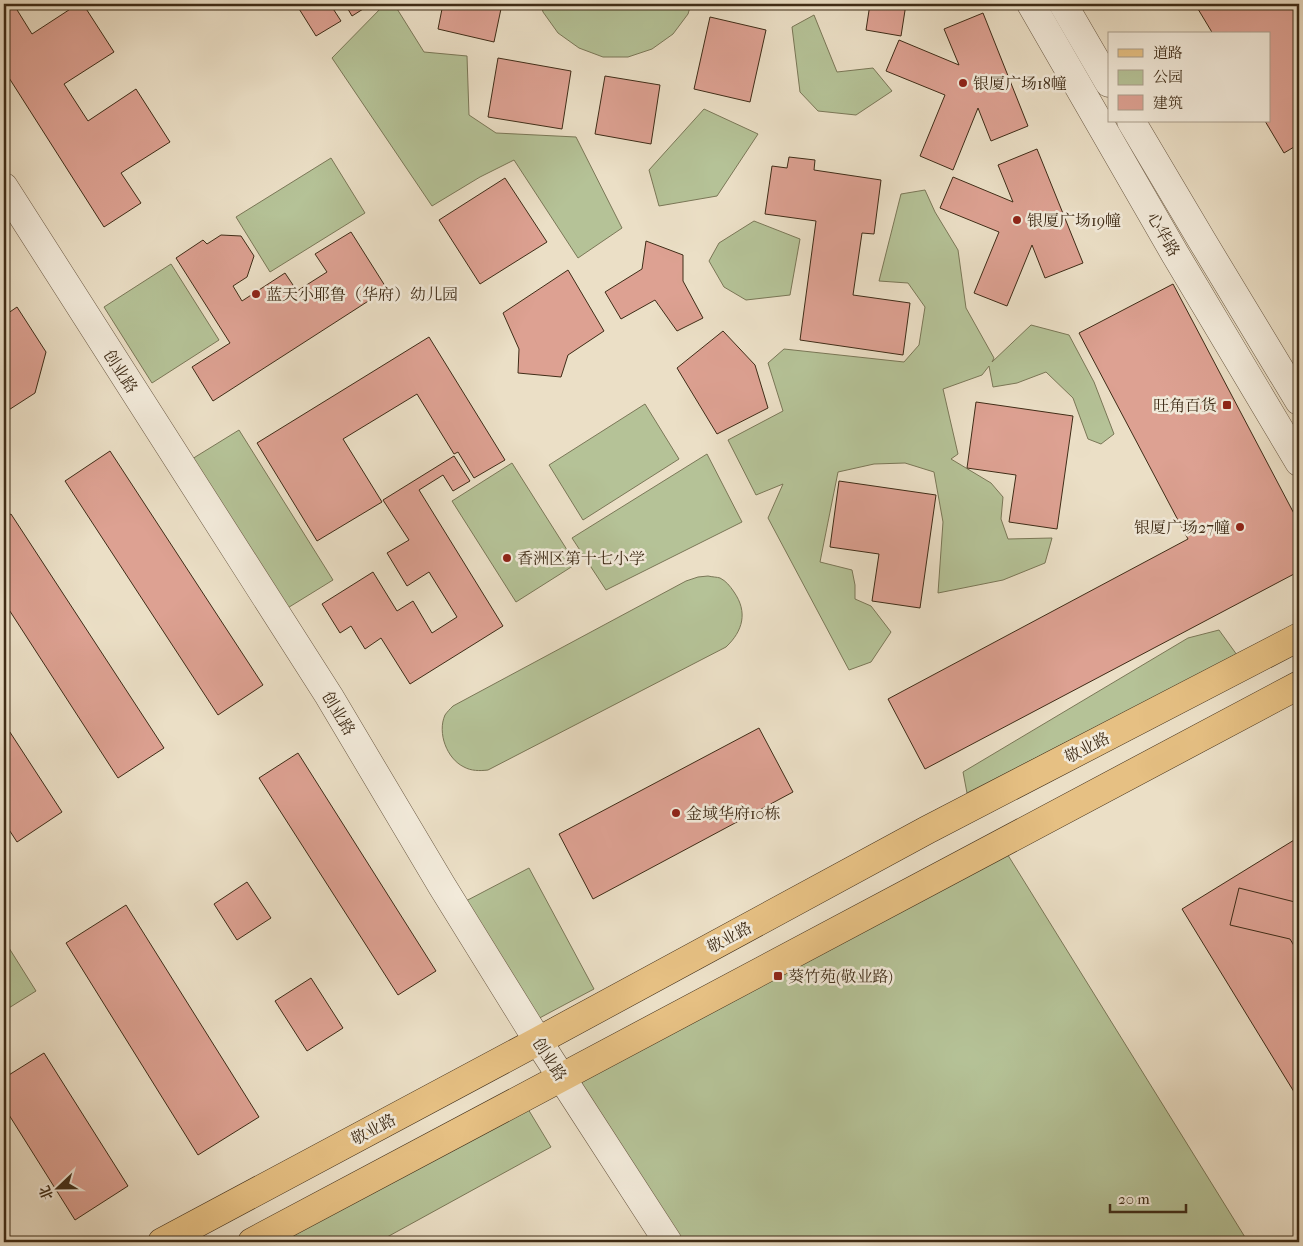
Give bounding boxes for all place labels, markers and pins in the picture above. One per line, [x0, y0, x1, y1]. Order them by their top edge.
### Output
place label: 银厦广场18幢 [973, 74, 1067, 93]
marker: 银厦广场18幢 [957, 77, 969, 89]
place label: 银厦广场19幢 [1027, 211, 1121, 230]
marker: 银厦广场19幢 [1011, 214, 1023, 226]
place label: 蓝天小耶鲁（华府）幼儿园 [266, 285, 458, 304]
marker: 蓝天小耶鲁（华府）幼儿园 [250, 288, 262, 300]
place label: 旺角百货 [1153, 396, 1217, 415]
marker: 旺角百货 [1221, 399, 1233, 411]
place label: 银厦广场27幢 [1134, 518, 1230, 537]
marker: 银厦广场27幢 [1234, 521, 1246, 533]
place label: 香洲区第十七小学 [517, 549, 645, 568]
marker: 香洲区第十七小学 [501, 552, 513, 564]
place label: 金域华府10栋 [686, 804, 780, 823]
marker: 金域华府10栋 [670, 807, 682, 819]
place label: 葵竹苑(敬业路) [788, 967, 893, 986]
marker: 葵竹苑(敬业路) [772, 970, 784, 982]

